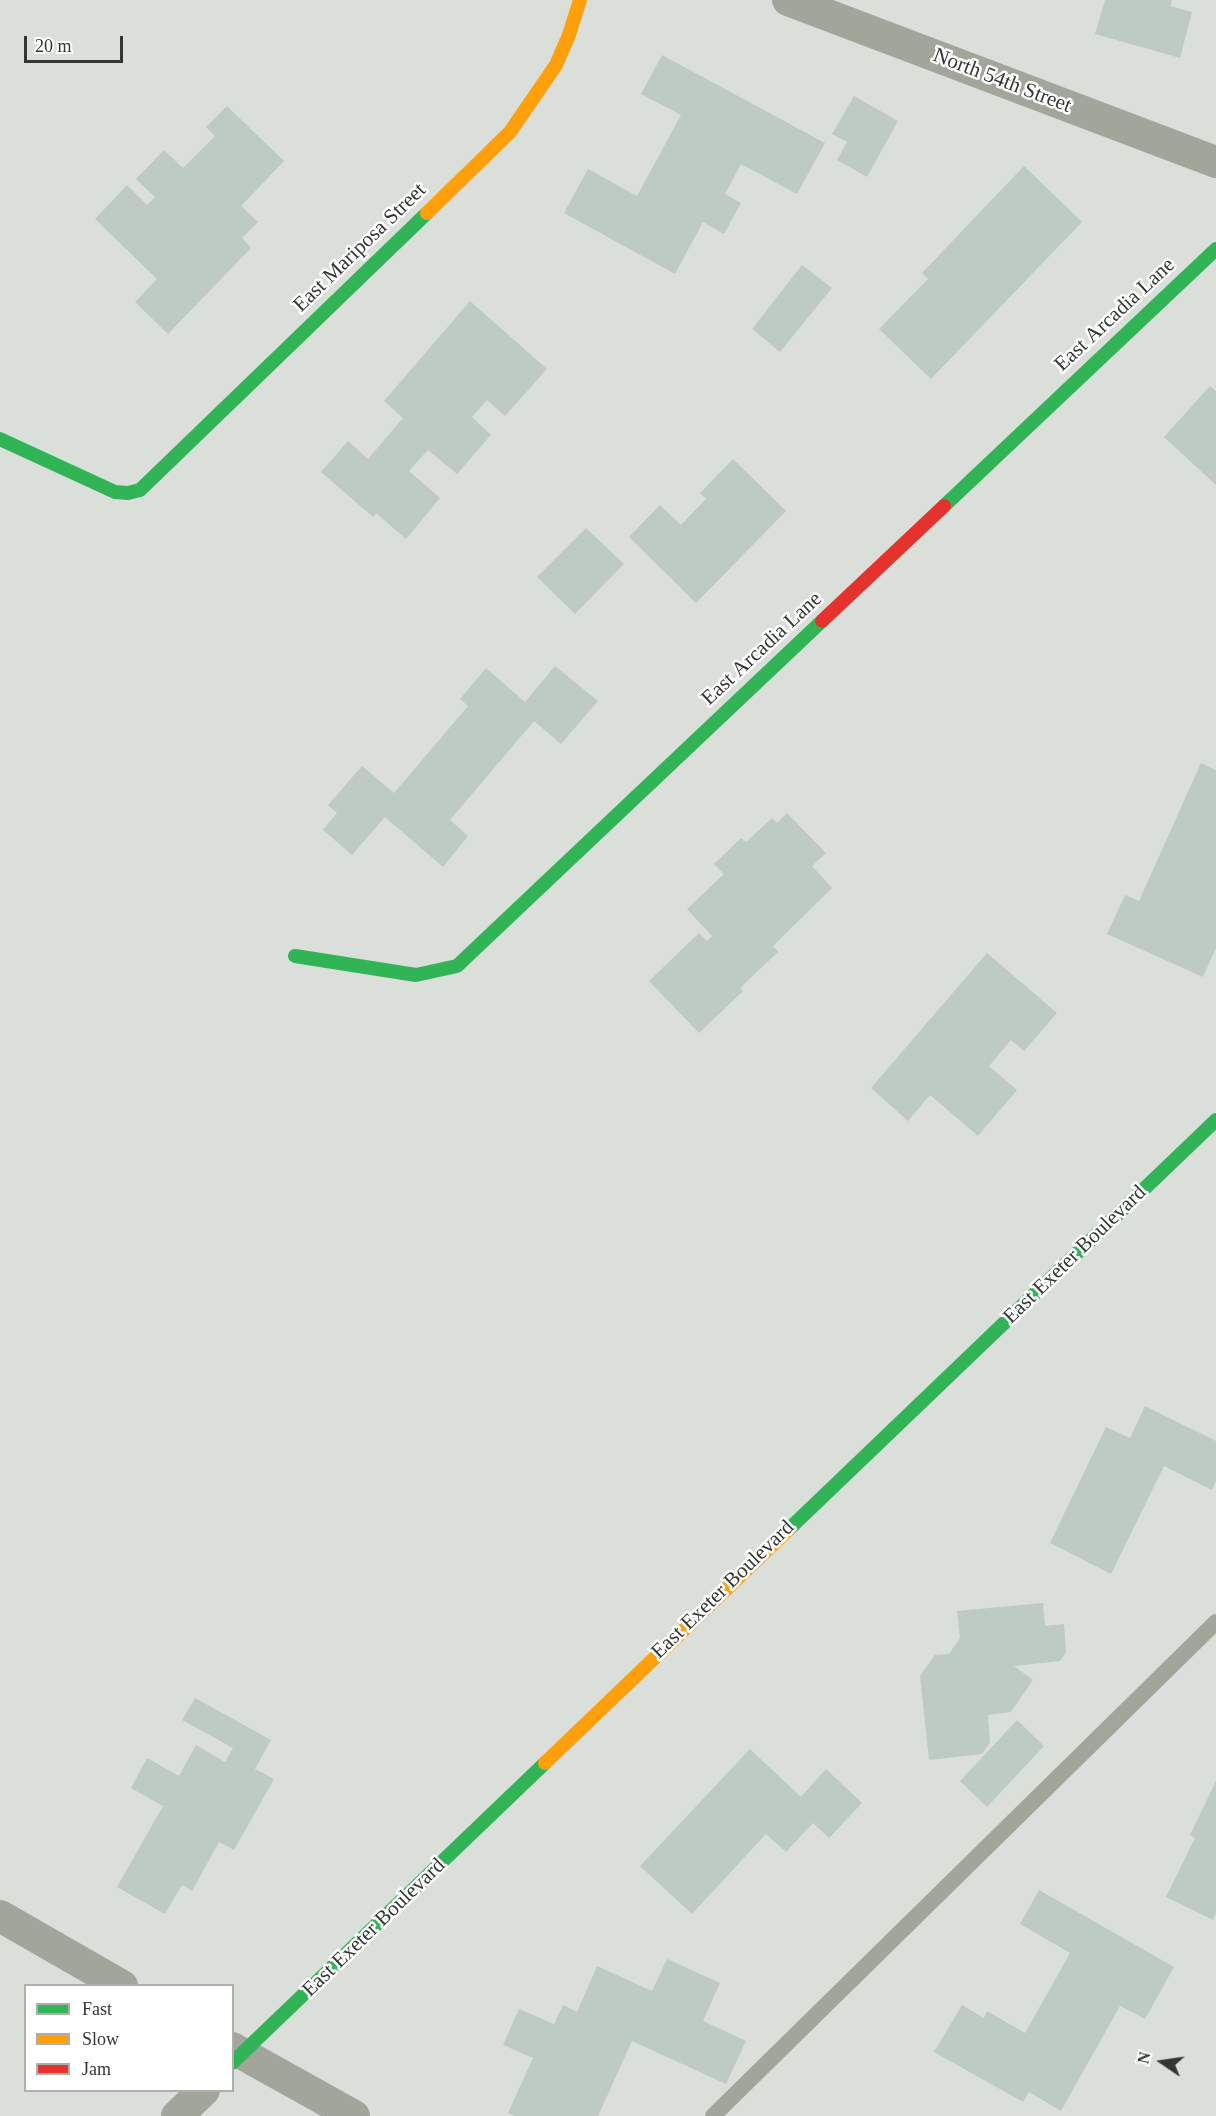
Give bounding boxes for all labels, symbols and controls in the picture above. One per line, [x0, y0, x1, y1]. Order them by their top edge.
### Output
scale bar [27, 24, 126, 62]
text: 20 m [35, 36, 72, 56]
street label: North 54th Street [929, 43, 1075, 119]
street label: East Mariposa Street [288, 178, 432, 318]
street label: East Arcadia Lane [1050, 253, 1180, 377]
street label: East Arcadia Lane [697, 587, 827, 711]
street label: East Exeter Boulevard [998, 1180, 1152, 1330]
street label: East Exeter Boulevard [646, 1515, 800, 1665]
street label: East Exeter Boulevard [297, 1853, 451, 2003]
legend [24, 1984, 234, 2092]
text: Fast [82, 1999, 112, 2019]
text: Slow [82, 2029, 119, 2049]
north arrow [1132, 2032, 1192, 2092]
text: N [1134, 2050, 1154, 2065]
text: Jam [82, 2059, 111, 2079]

